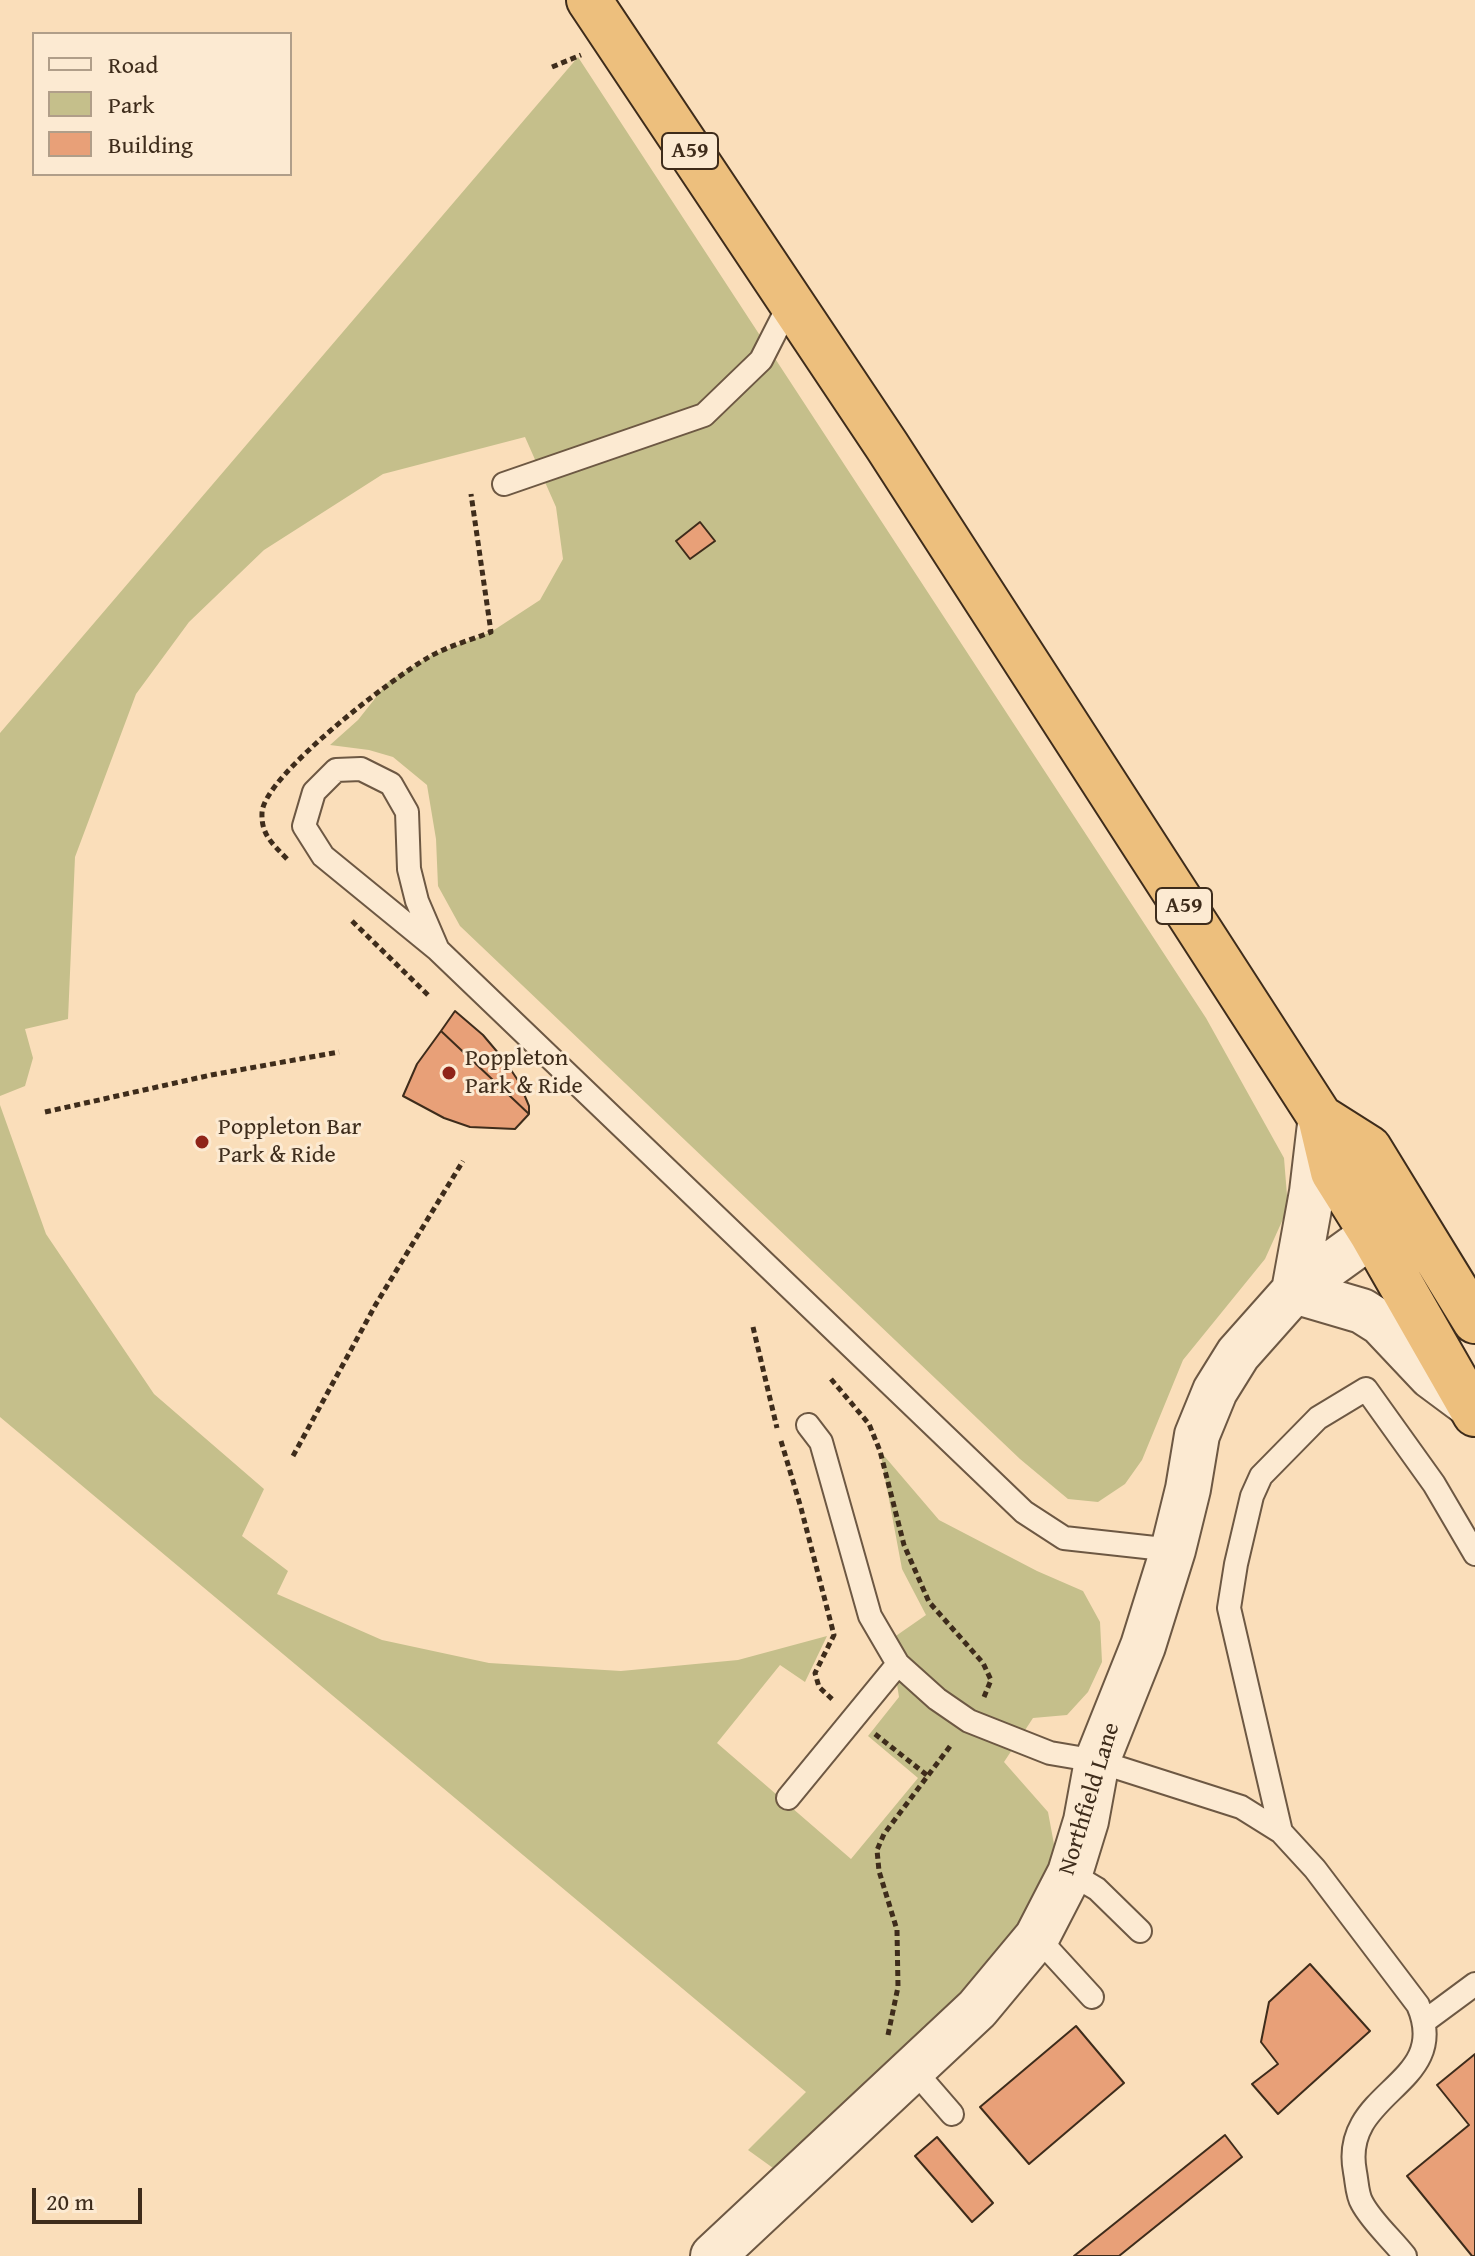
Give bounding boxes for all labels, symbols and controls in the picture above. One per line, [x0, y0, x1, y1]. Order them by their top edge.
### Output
legend [32, 32, 292, 176]
text: Road [108, 47, 158, 82]
text: Park [108, 87, 154, 122]
text: Building [108, 127, 193, 162]
road number: A59 [662, 133, 718, 169]
road number: A59 [1156, 888, 1212, 924]
place label: Poppleton Park & Ride [465, 1045, 583, 1101]
marker: Poppleton Park & Ride [440, 1064, 458, 1082]
place label: Poppleton Bar Park & Ride [218, 1114, 361, 1170]
marker: Poppleton Bar Park & Ride [193, 1133, 211, 1151]
street label: Northfield Lane [1053, 1719, 1127, 1879]
scale bar [36, 2172, 146, 2222]
text: 20 m [46, 2184, 94, 2219]

